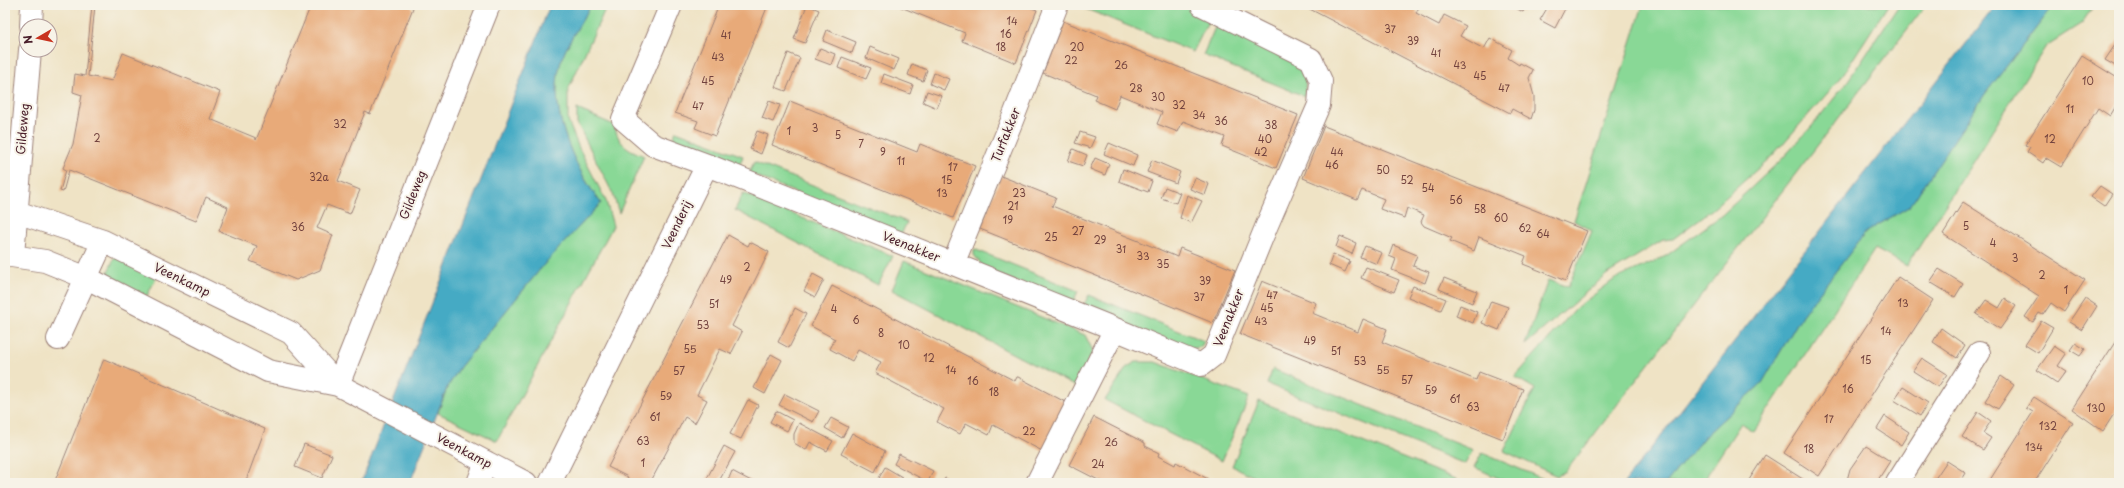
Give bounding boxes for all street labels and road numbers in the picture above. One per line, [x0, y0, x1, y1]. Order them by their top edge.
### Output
street label: Gildeweg [11, 102, 33, 155]
street label: Turfakker [986, 104, 1024, 165]
street label: Gildeweg [394, 167, 430, 222]
street label: Veenderij [657, 197, 696, 252]
street label: Veenakker [880, 226, 943, 266]
street label: Veenkamp [151, 258, 214, 301]
street label: Veenakker [1208, 286, 1248, 349]
street label: Veenkamp [433, 428, 496, 472]

